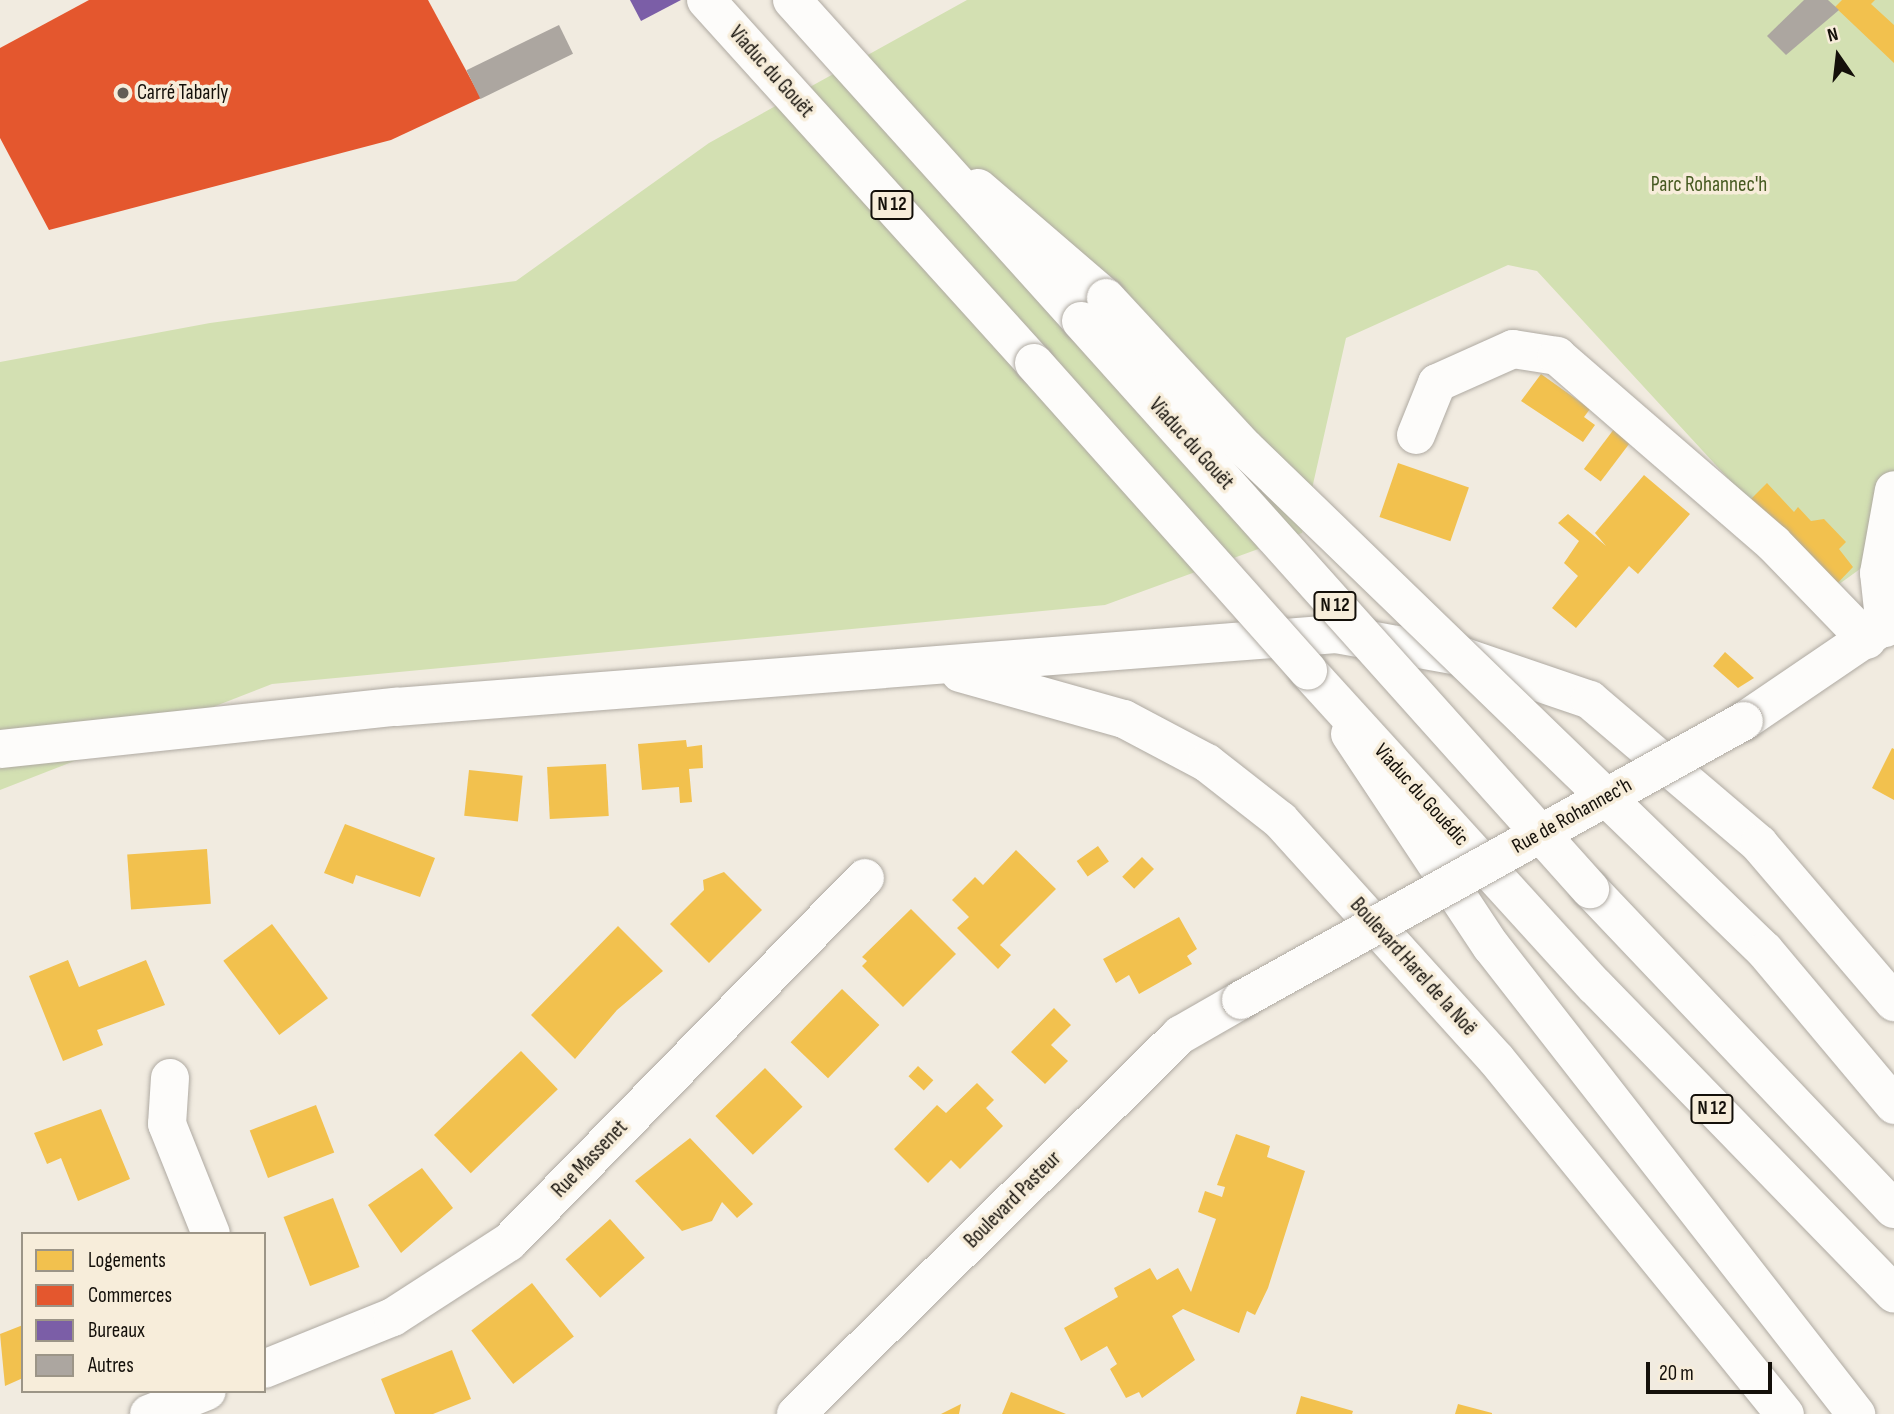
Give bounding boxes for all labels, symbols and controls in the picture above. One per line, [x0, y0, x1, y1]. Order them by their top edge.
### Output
street label: Viaduc du Gouët [723, 21, 819, 123]
north arrow [1803, 21, 1873, 91]
text: N [1825, 23, 1841, 48]
place label: Carré Tabarly [137, 80, 228, 106]
marker: Carré Tabarly [115, 85, 131, 101]
park label: Parc Rohannec'h [1651, 172, 1767, 198]
road number: N 12 [869, 190, 915, 220]
street label: Viaduc du Gouët [1143, 393, 1239, 495]
road number: N 12 [1312, 590, 1358, 622]
street label: Viaduc du Gouédic [1368, 739, 1474, 851]
street label: Rue de Rohannec'h [1508, 773, 1636, 859]
street label: Boulevard Harel de la Noë [1345, 893, 1481, 1041]
road number: N 12 [1689, 1093, 1735, 1124]
street label: Rue Massenet [547, 1115, 633, 1203]
street label: Boulevard Pasteur [959, 1146, 1067, 1254]
legend [21, 1232, 266, 1393]
text: Logements [88, 1248, 166, 1273]
text: Commerces [88, 1283, 172, 1308]
text: Bureaux [88, 1318, 145, 1343]
scale bar [1649, 1348, 1775, 1392]
text: Autres [88, 1353, 134, 1378]
text: 20 m [1659, 1361, 1694, 1386]

